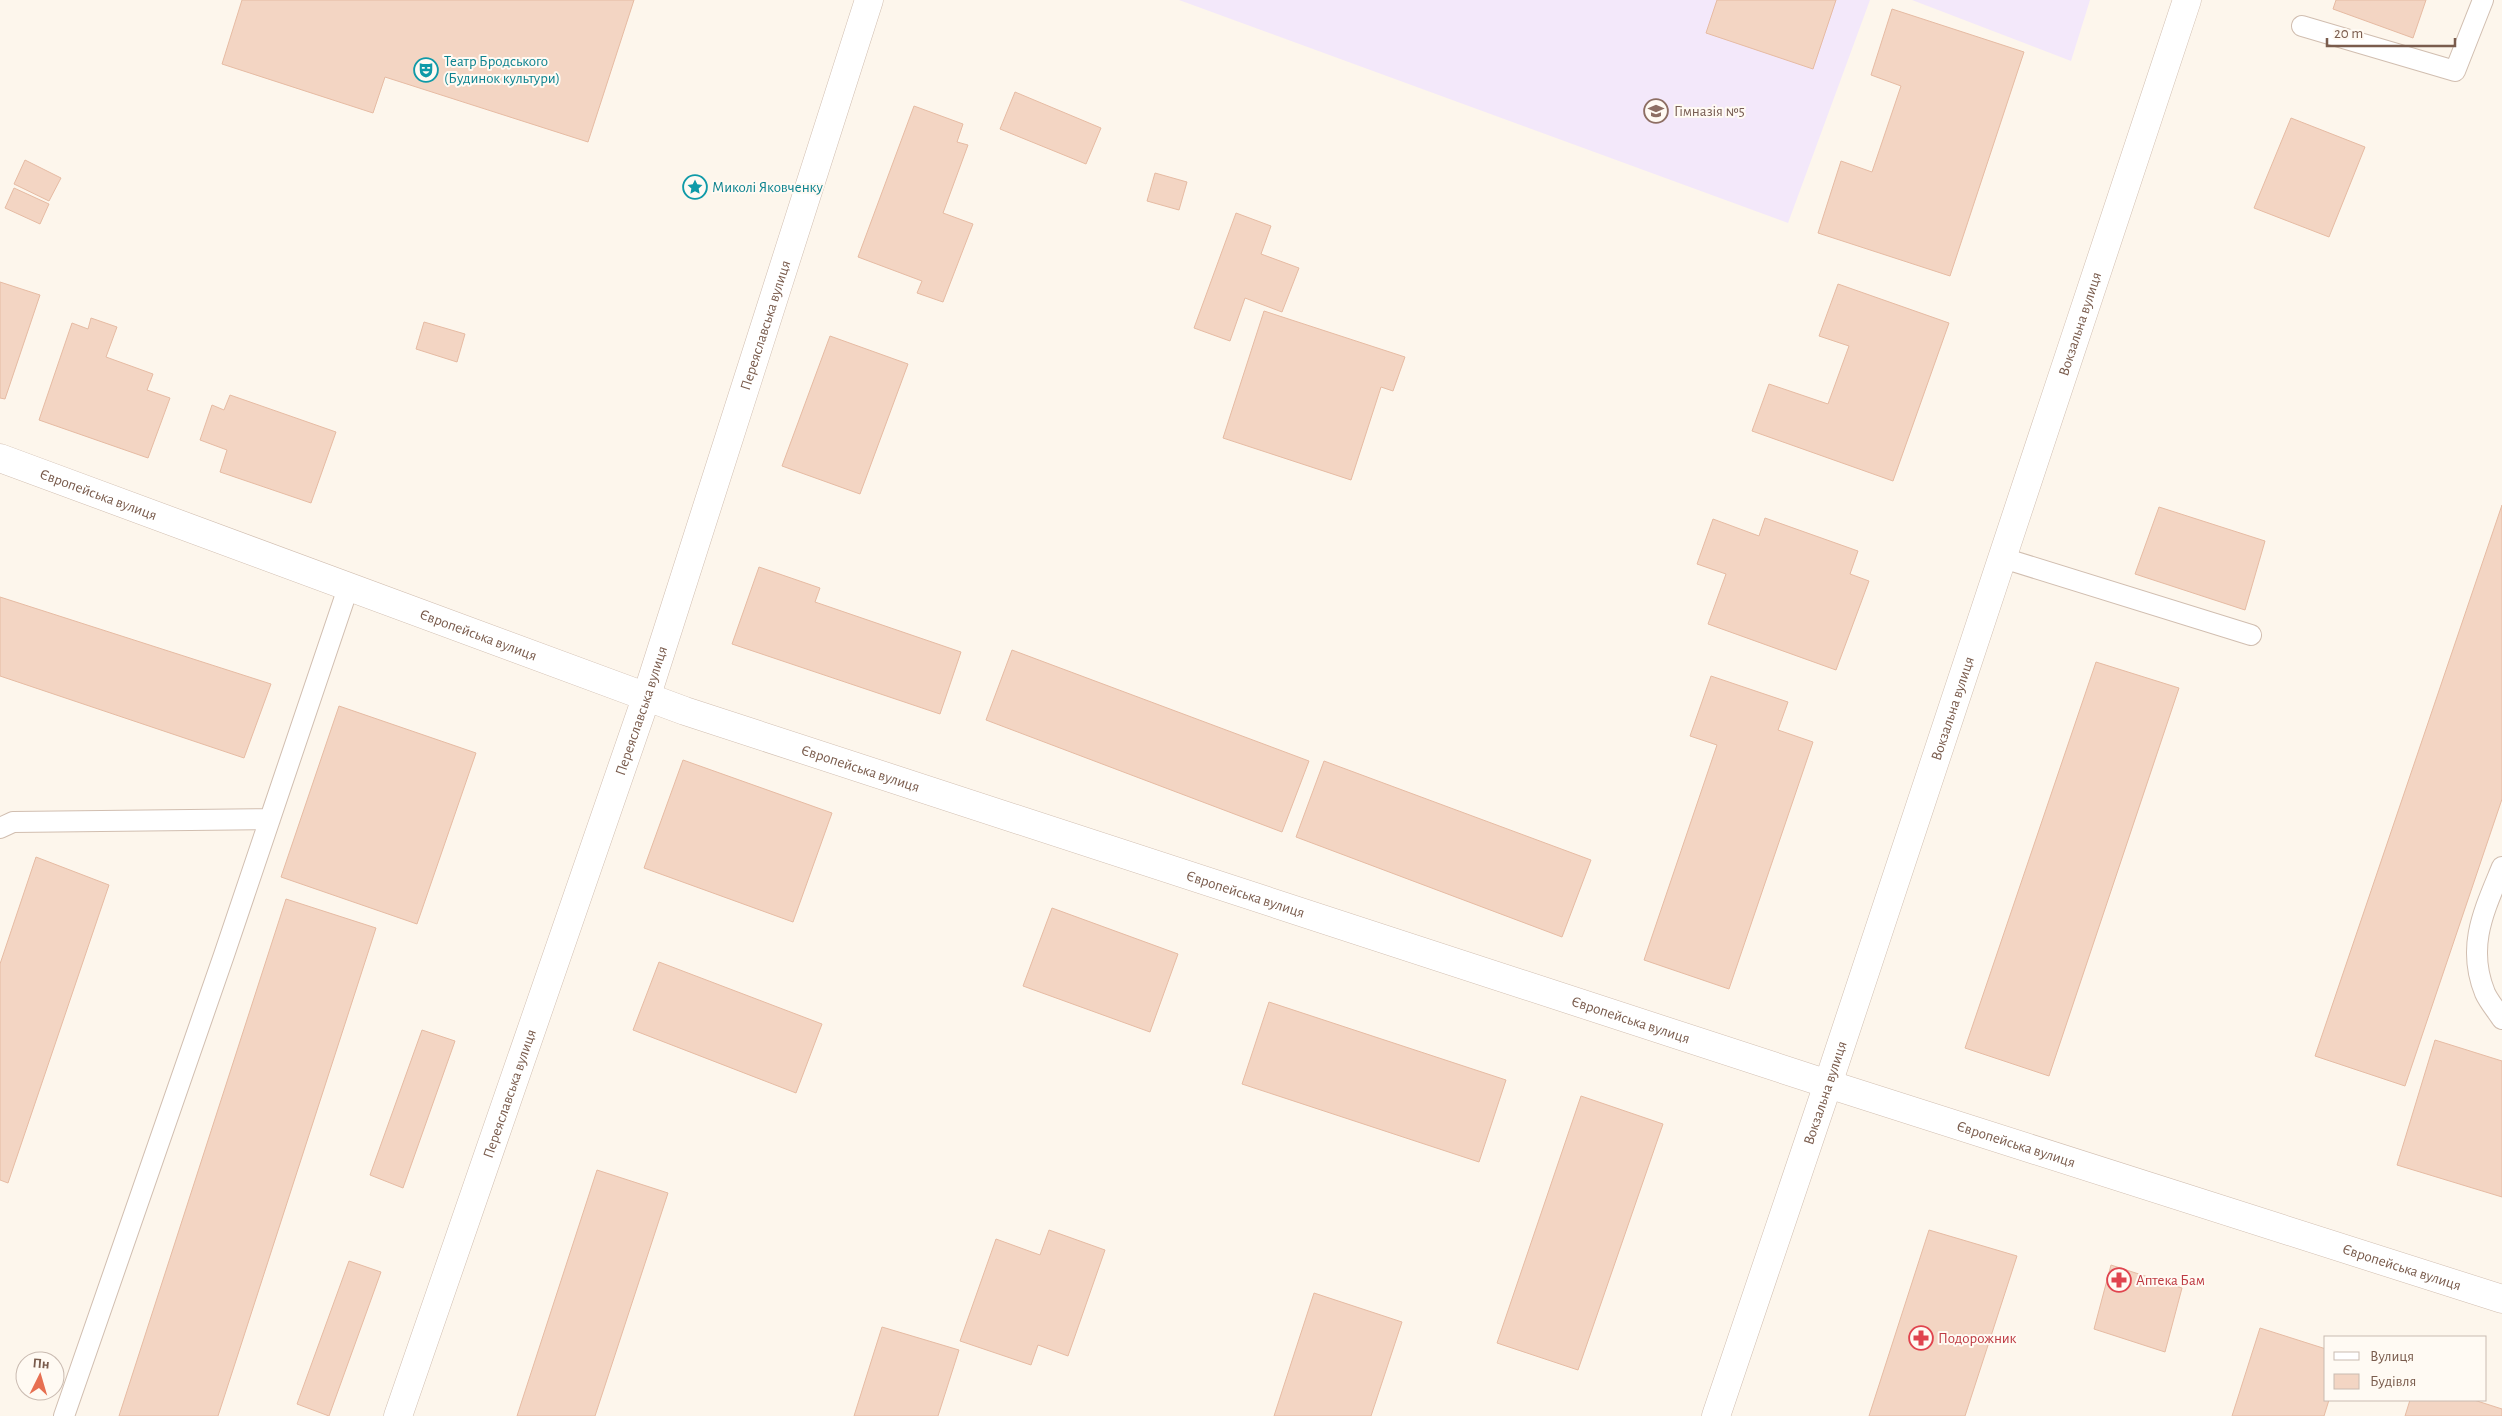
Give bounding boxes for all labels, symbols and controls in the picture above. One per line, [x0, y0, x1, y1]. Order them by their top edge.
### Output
scale bar [2327, 15, 2454, 47]
text: 20 m [2334, 26, 2363, 41]
place label: Театр Бродського (Будинок культури) [444, 54, 560, 86]
theatre icon: Театр Бродського (Будинок культури) [413, 57, 439, 83]
school or university icon: Гімназія №5 [1643, 98, 1669, 124]
place label: Гімназія №5 [1674, 104, 1745, 119]
place icon: Миколі Яковченку [682, 174, 708, 200]
place label: Миколі Яковченку [712, 180, 823, 195]
street label: Переяславська вулиця [738, 259, 793, 392]
street label: Вокзальна вулиця [2056, 270, 2104, 378]
street label: Європейська вулиця [38, 466, 159, 523]
street label: Європейська вулиця [418, 607, 539, 664]
street label: Переяславська вулиця [613, 644, 670, 777]
street label: Вокзальна вулиця [1929, 655, 1977, 762]
street label: Європейська вулиця [799, 742, 922, 795]
street label: Європейська вулиця [1184, 868, 1307, 921]
street label: Європейська вулиця [1569, 994, 1692, 1046]
street label: Переяславська вулиця [481, 1027, 539, 1160]
street label: Вокзальна вулиця [1801, 1039, 1850, 1147]
street label: Європейська вулиця [1955, 1119, 2077, 1170]
street label: Європейська вулиця [2341, 1242, 2463, 1293]
pharmacy icon: Аптека Бам [2106, 1267, 2132, 1293]
place label: Аптека Бам [2136, 1273, 2205, 1288]
pharmacy icon: Подорожник [1908, 1325, 1934, 1351]
place label: Подорожник [1938, 1331, 2017, 1346]
legend [2324, 1336, 2487, 1401]
text: Вулиця [2370, 1349, 2414, 1364]
north arrow [15, 1351, 65, 1401]
text: Пн [32, 1356, 50, 1372]
text: Будівля [2370, 1374, 2416, 1389]

